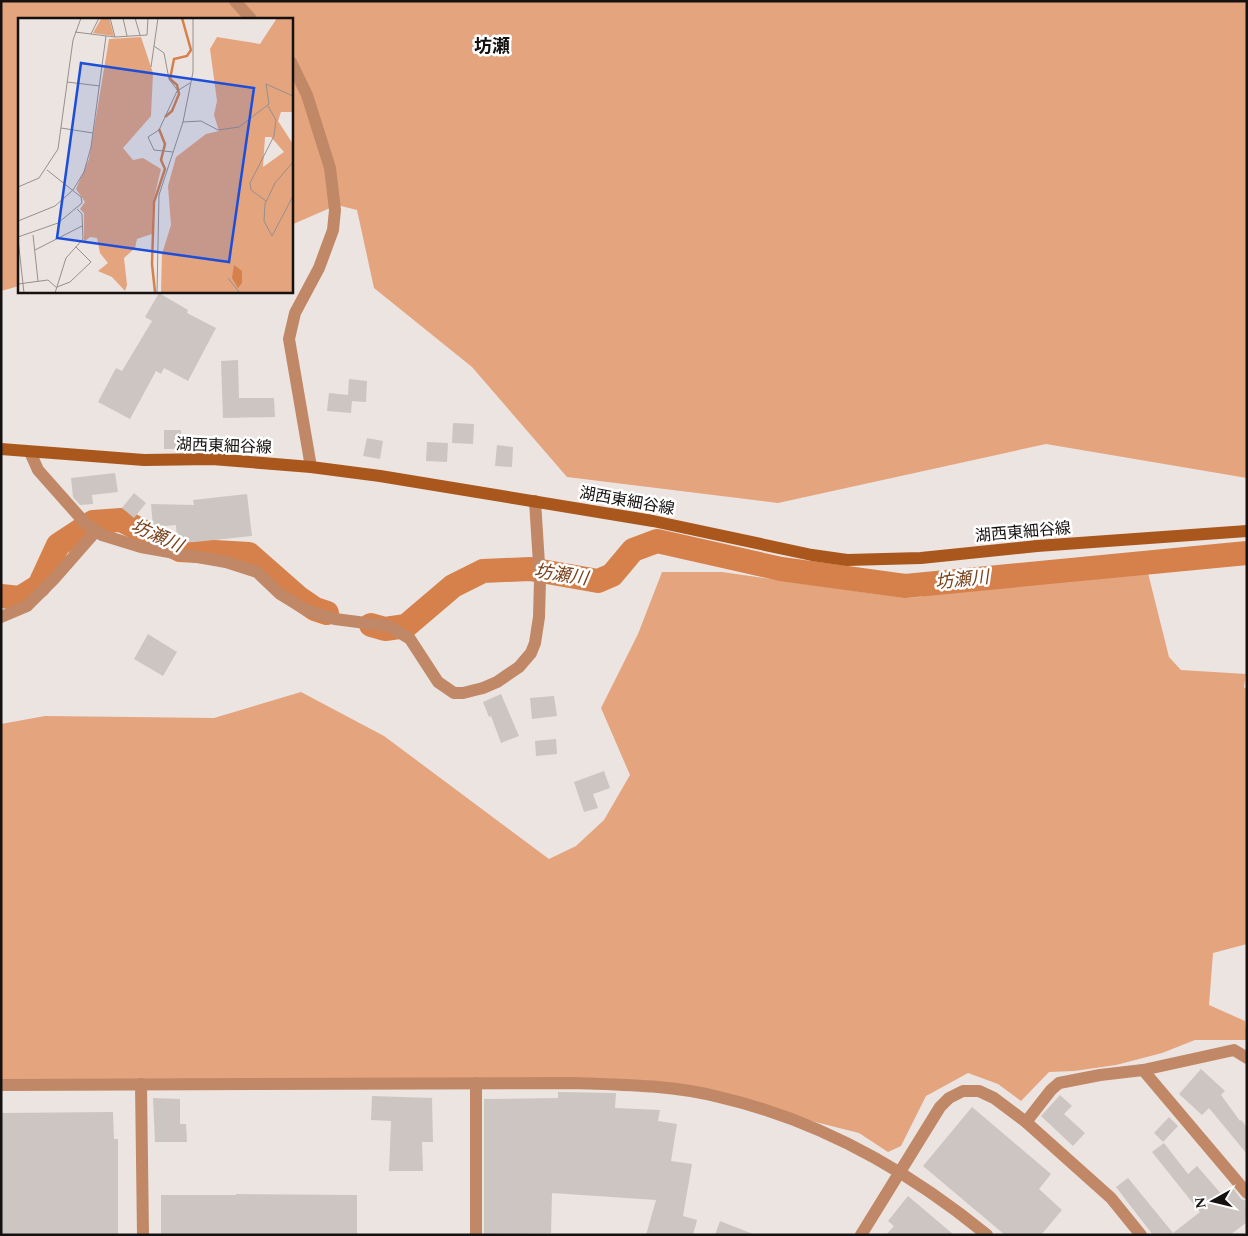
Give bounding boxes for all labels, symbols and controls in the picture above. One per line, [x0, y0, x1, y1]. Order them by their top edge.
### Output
inset map [18, 18, 292, 292]
district label: 坊瀬 [474, 33, 510, 60]
street label: 湖西東細谷線 [176, 432, 272, 460]
street label: 湖西東細谷線 [578, 481, 676, 521]
water label: 坊瀬川 [127, 513, 189, 560]
street label: 湖西東細谷線 [974, 516, 1072, 548]
water label: 坊瀬川 [532, 557, 592, 593]
water label: 坊瀬川 [934, 564, 992, 596]
north arrow [1188, 1176, 1238, 1226]
text: N [1189, 1196, 1212, 1210]

